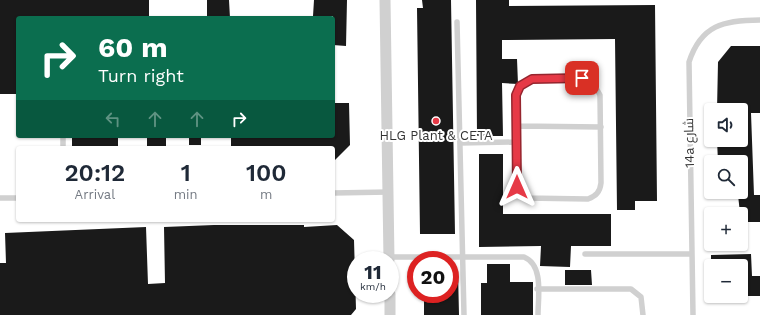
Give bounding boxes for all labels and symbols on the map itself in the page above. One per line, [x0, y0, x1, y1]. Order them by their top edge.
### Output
pin [565, 61, 599, 95]
marker: HLG Plant & CETA [431, 116, 441, 126]
street label: 14a شارع [681, 118, 698, 168]
place label: HLG Plant & CETA [380, 128, 493, 143]
position arrow [496, 166, 538, 208]
speed limit sign: 20 [407, 251, 459, 303]

